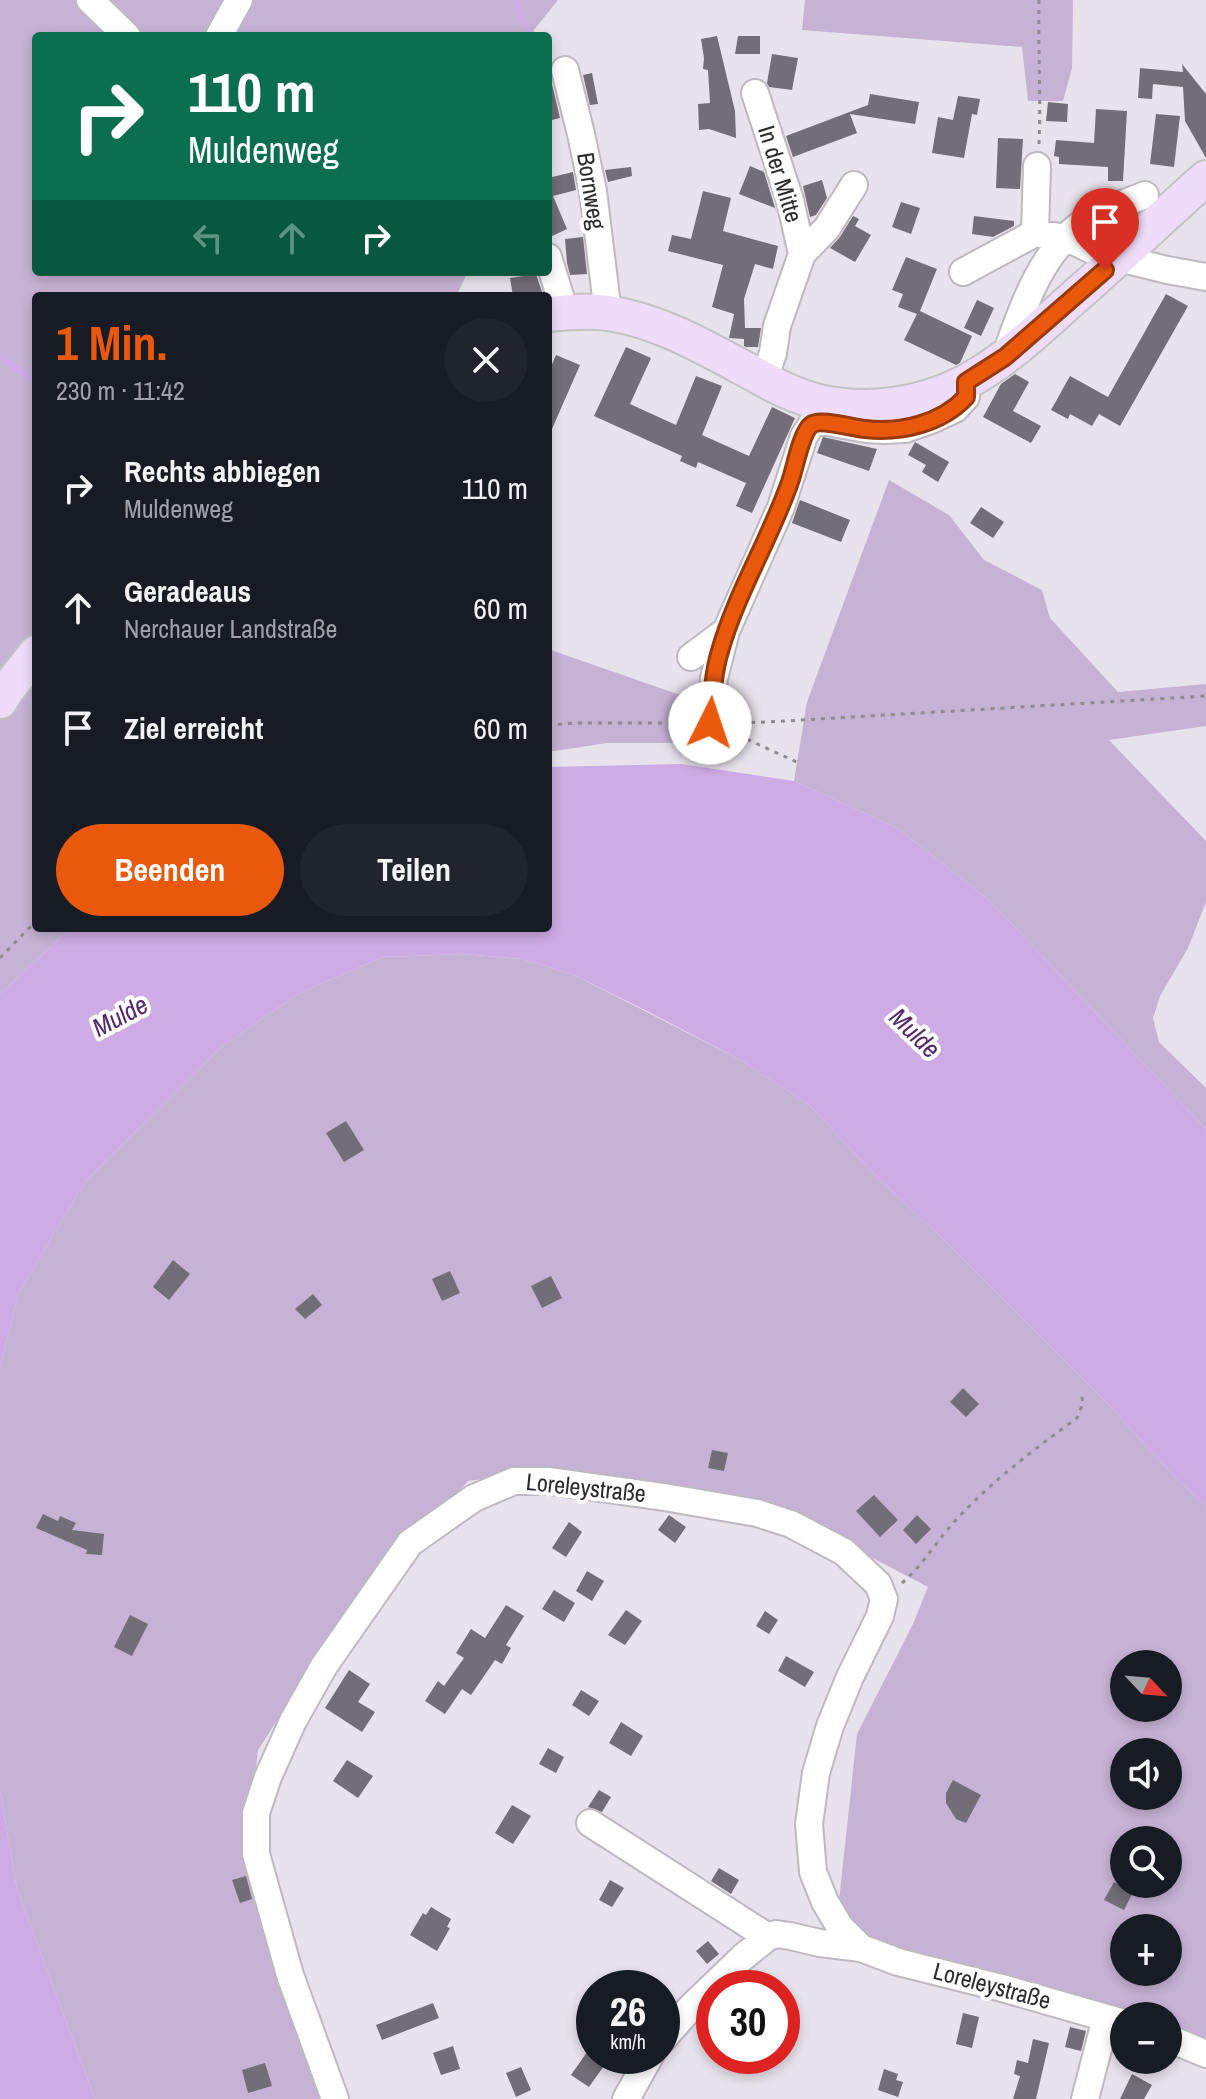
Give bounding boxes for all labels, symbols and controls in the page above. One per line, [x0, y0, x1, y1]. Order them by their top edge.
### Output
text: 110 m [188, 54, 316, 129]
icon: right [56, 64, 160, 168]
street label: In der Mitte [751, 121, 811, 226]
text: Muldenweg [188, 126, 339, 174]
street label: Bornweg [570, 150, 614, 232]
pin [1071, 188, 1139, 270]
icon: arrive [1083, 200, 1127, 244]
icon: left [186, 216, 230, 260]
icon: ahead [270, 216, 314, 260]
icon: right [354, 216, 398, 260]
text: 1 Min. [56, 310, 168, 375]
button: close [444, 318, 528, 402]
text: 230 m · 11:42 [56, 373, 185, 408]
text: Rechts abbiegen [124, 451, 321, 491]
icon: right [56, 466, 100, 510]
text: 110 m [461, 468, 528, 508]
text: Muldenweg [124, 491, 233, 526]
text: Geradeaus [124, 571, 251, 611]
icon: ahead [56, 586, 100, 630]
text: 60 m [473, 588, 528, 628]
text: Nerchauer Landstraße [124, 611, 337, 646]
position arrow [668, 681, 752, 765]
icon: arrive [56, 706, 100, 750]
text: Ziel erreicht [124, 708, 263, 748]
text: 60 m [473, 708, 528, 748]
button: Beenden [56, 824, 284, 916]
button: Teilen [300, 824, 528, 916]
water label: Mulde [86, 986, 154, 1045]
water label: Mulde [882, 1000, 948, 1065]
street label: Loreleystraße [525, 1465, 648, 1509]
north arrow [1110, 1650, 1182, 1722]
map controls [1110, 1650, 1182, 2074]
button: sound [1110, 1738, 1182, 1810]
button: search [1110, 1826, 1182, 1898]
button: + [1110, 1914, 1182, 1986]
street label: Loreleystraße [930, 1954, 1055, 2016]
speed limit sign: 30 [696, 1970, 800, 2074]
text: 26 [610, 1985, 646, 2038]
button: − [1110, 2002, 1182, 2074]
text: km/h [610, 2028, 646, 2055]

